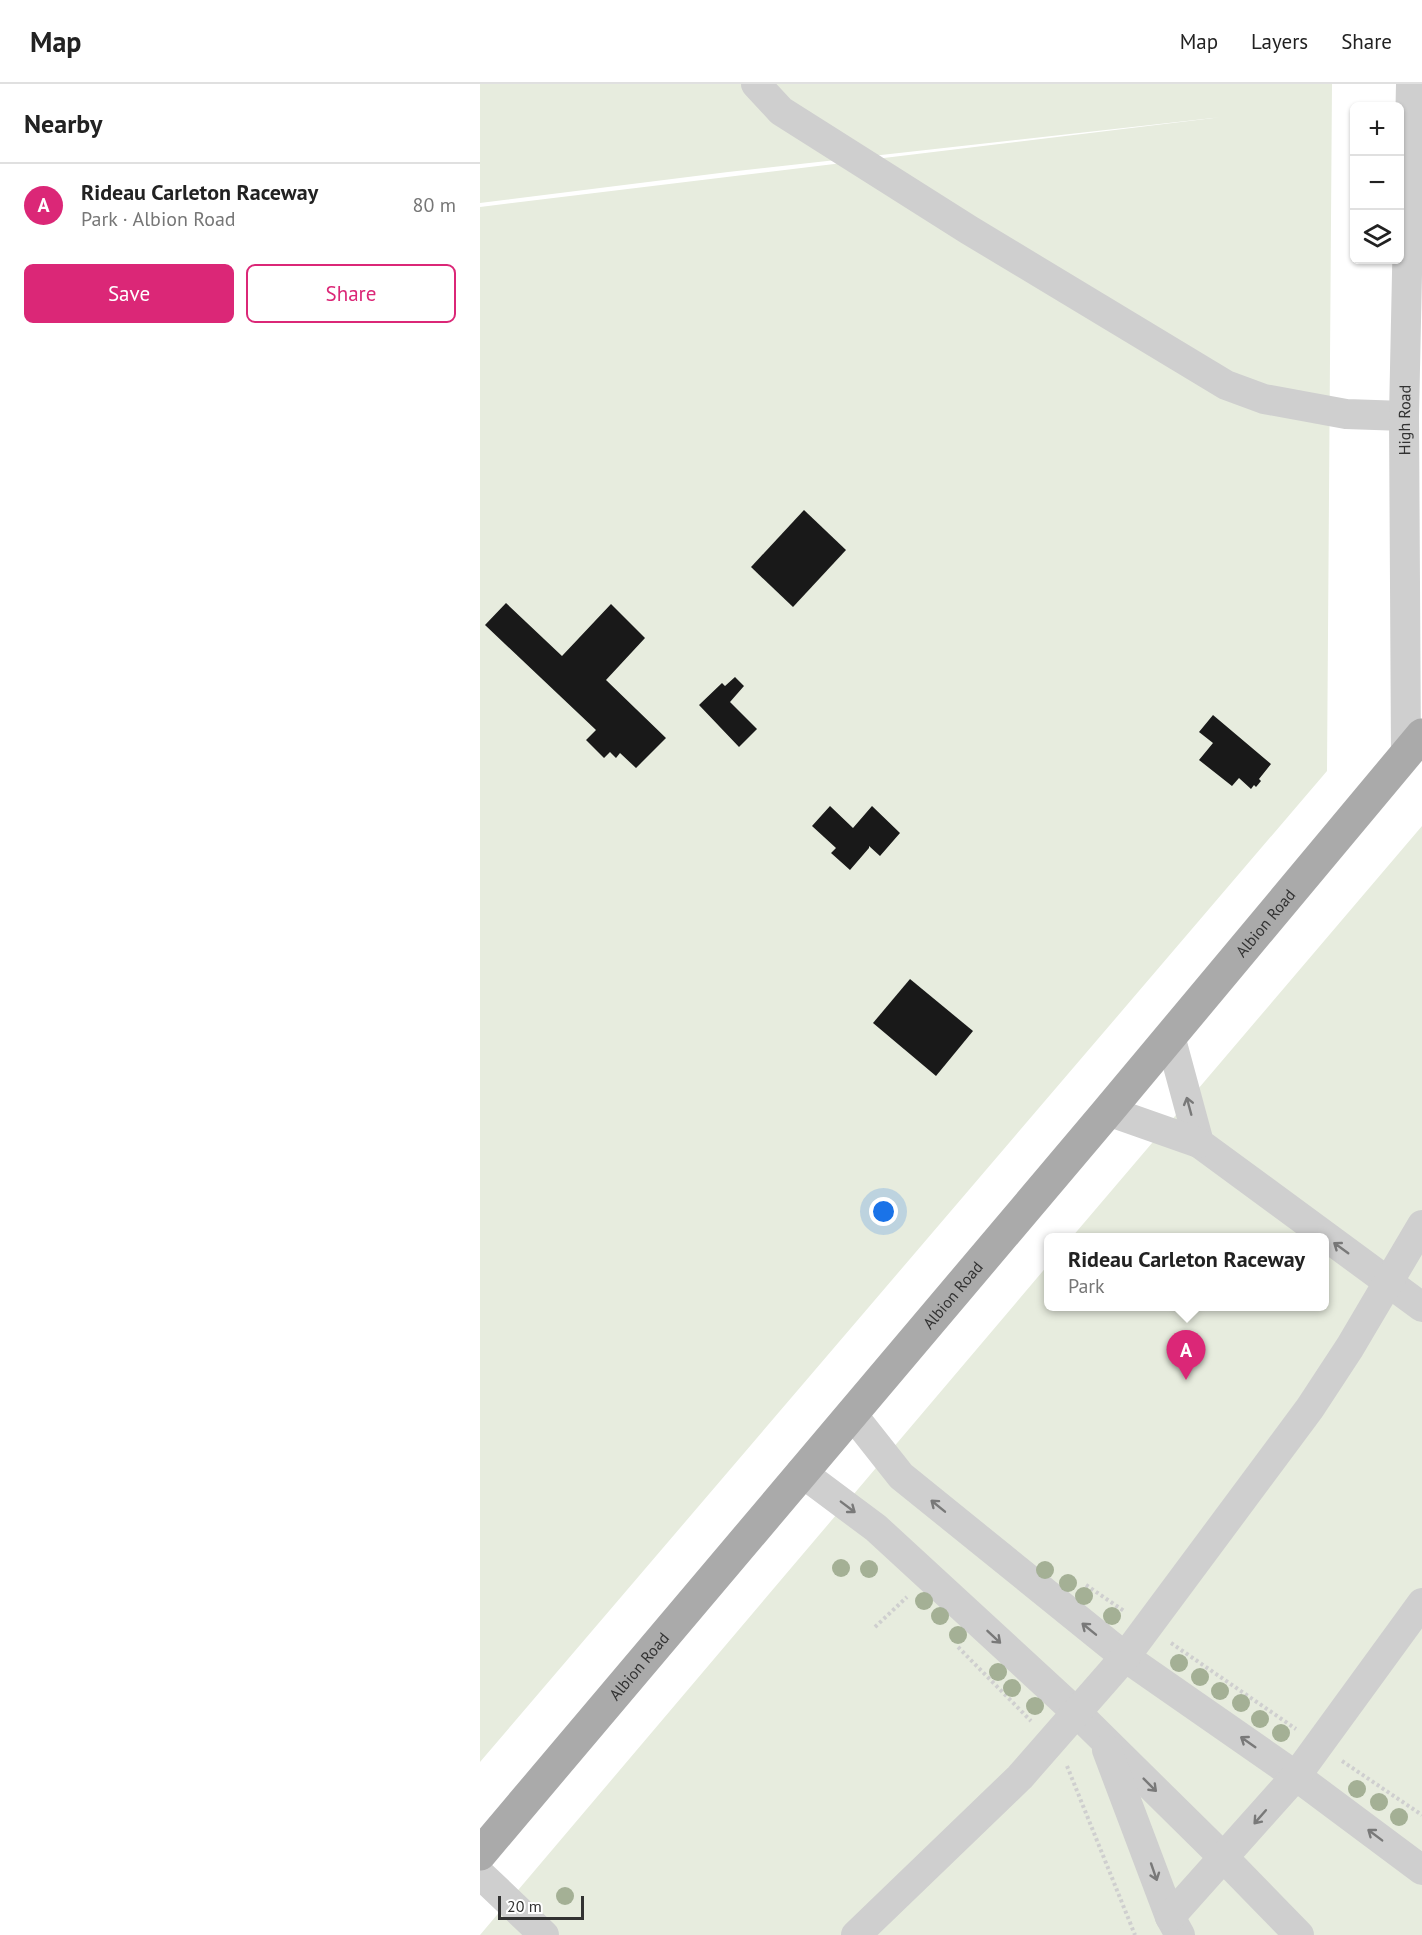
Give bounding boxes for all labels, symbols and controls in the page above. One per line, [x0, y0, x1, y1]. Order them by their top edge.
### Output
text: Map [30, 23, 81, 60]
text: Map [1180, 28, 1218, 55]
text: Layers [1251, 28, 1308, 55]
text: Share [1341, 28, 1392, 55]
map controls [1350, 102, 1404, 264]
button: + [1350, 102, 1404, 156]
text: Nearby [24, 107, 102, 140]
button: − [1350, 156, 1404, 210]
text: Rideau Carleton Raceway [81, 178, 318, 206]
text: A [37, 192, 50, 218]
text: 80 m [413, 192, 456, 218]
text: Park · Albion Road [81, 206, 236, 232]
button: layers [1350, 210, 1404, 264]
button: Save [24, 264, 234, 323]
button: Share [246, 264, 456, 323]
street label: High Road [1394, 385, 1415, 455]
street label: Albion Road [1231, 885, 1299, 961]
one-way arrow [1182, 1097, 1194, 1116]
your location [869, 1197, 898, 1226]
popup [1044, 1233, 1329, 1311]
one-way arrow [1334, 1242, 1350, 1255]
text: Rideau Carleton Raceway [1068, 1245, 1305, 1273]
street label: Albion Road [918, 1257, 987, 1333]
text: Park [1068, 1273, 1105, 1299]
pin: A [1166, 1330, 1206, 1380]
one-way arrow [930, 1499, 946, 1512]
one-way arrow [840, 1501, 856, 1514]
one-way arrow [1082, 1622, 1098, 1635]
street label: Albion Road [605, 1628, 673, 1704]
one-way arrow [986, 1629, 1001, 1644]
one-way arrow [1240, 1736, 1256, 1748]
one-way arrow [1143, 1778, 1158, 1793]
one-way arrow [1253, 1809, 1267, 1824]
one-way arrow [1368, 1829, 1384, 1841]
one-way arrow [1149, 1862, 1160, 1881]
scale bar [498, 1893, 584, 1920]
text: 20 m [507, 1896, 542, 1916]

